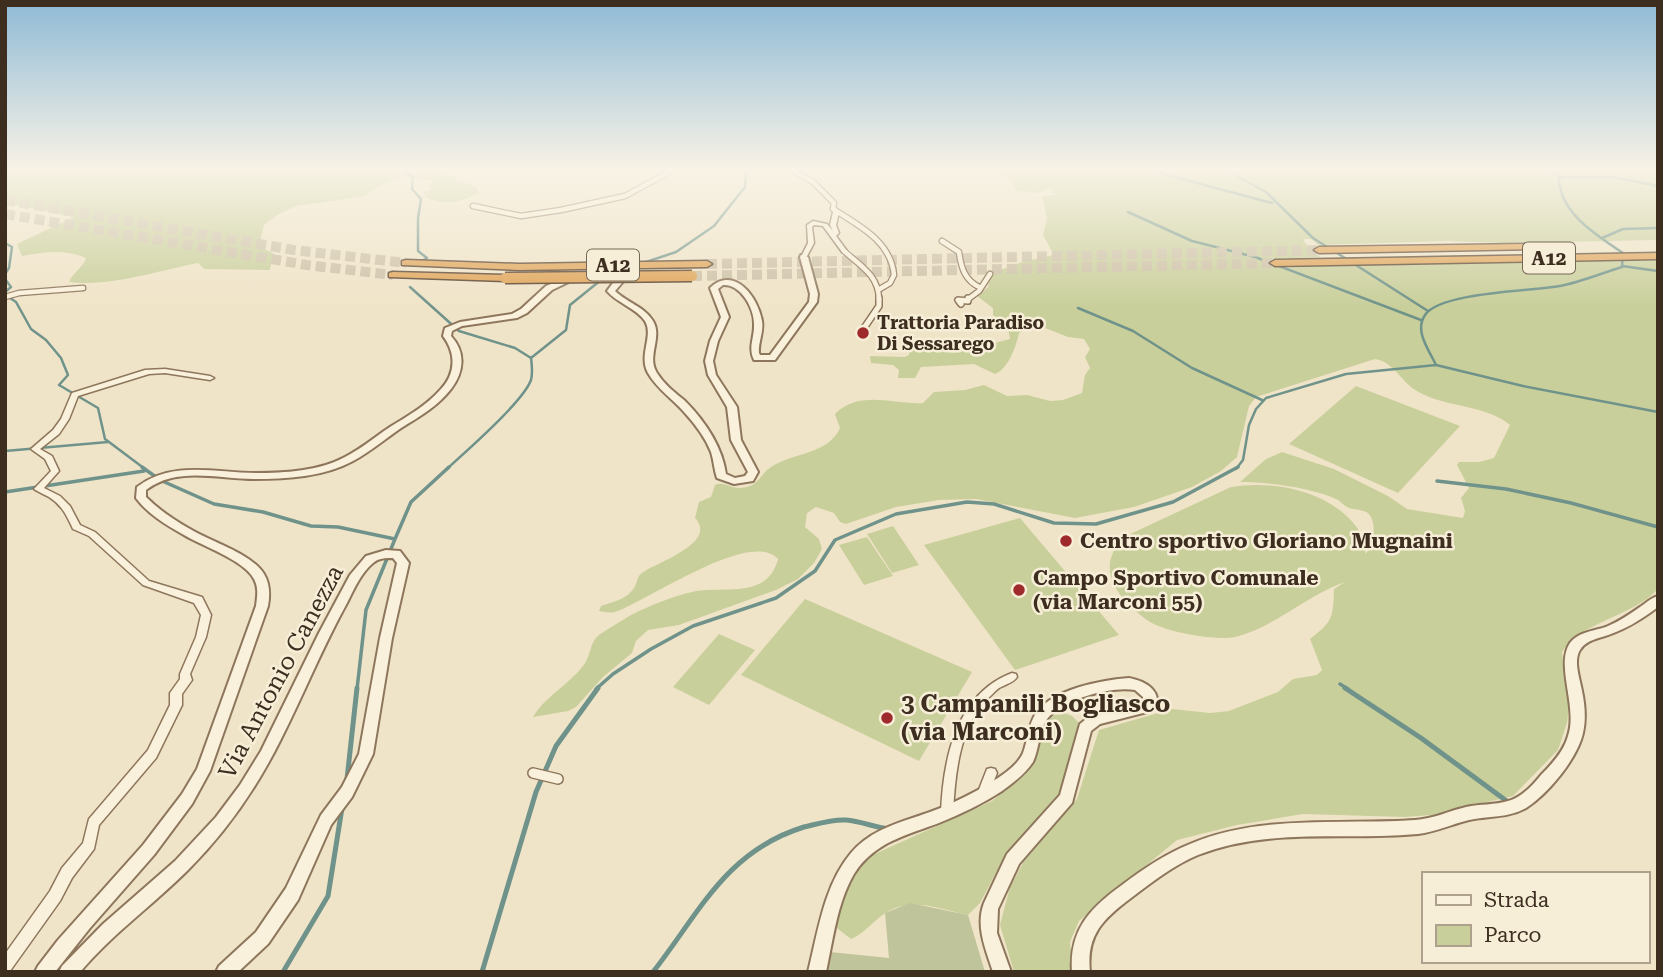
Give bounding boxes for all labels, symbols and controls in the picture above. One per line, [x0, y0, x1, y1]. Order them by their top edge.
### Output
road number: A12 [1523, 242, 1575, 274]
road number: A12 [587, 249, 639, 280]
place label: Trattoria Paradiso Di Sessarego [877, 312, 1045, 354]
marker: Trattoria Paradiso Di Sessarego [855, 325, 871, 341]
place label: Centro sportivo Gloriano Mugnaini [1080, 529, 1453, 553]
marker: Centro sportivo Gloriano Mugnaini [1058, 533, 1074, 549]
street label: Via Antonio Canezza [213, 561, 349, 783]
place label: Campo Sportivo Comunale (via Marconi 55) [1033, 566, 1319, 614]
marker: Campo Sportivo Comunale (via Marconi 55) [1011, 582, 1027, 598]
place label: 3 Campanili Bogliasco (via Marconi) [901, 690, 1170, 746]
marker: 3 Campanili Bogliasco (via Marconi) [879, 710, 895, 726]
legend [1422, 872, 1649, 963]
text: Strada [1484, 888, 1550, 912]
text: Parco [1484, 923, 1541, 947]

